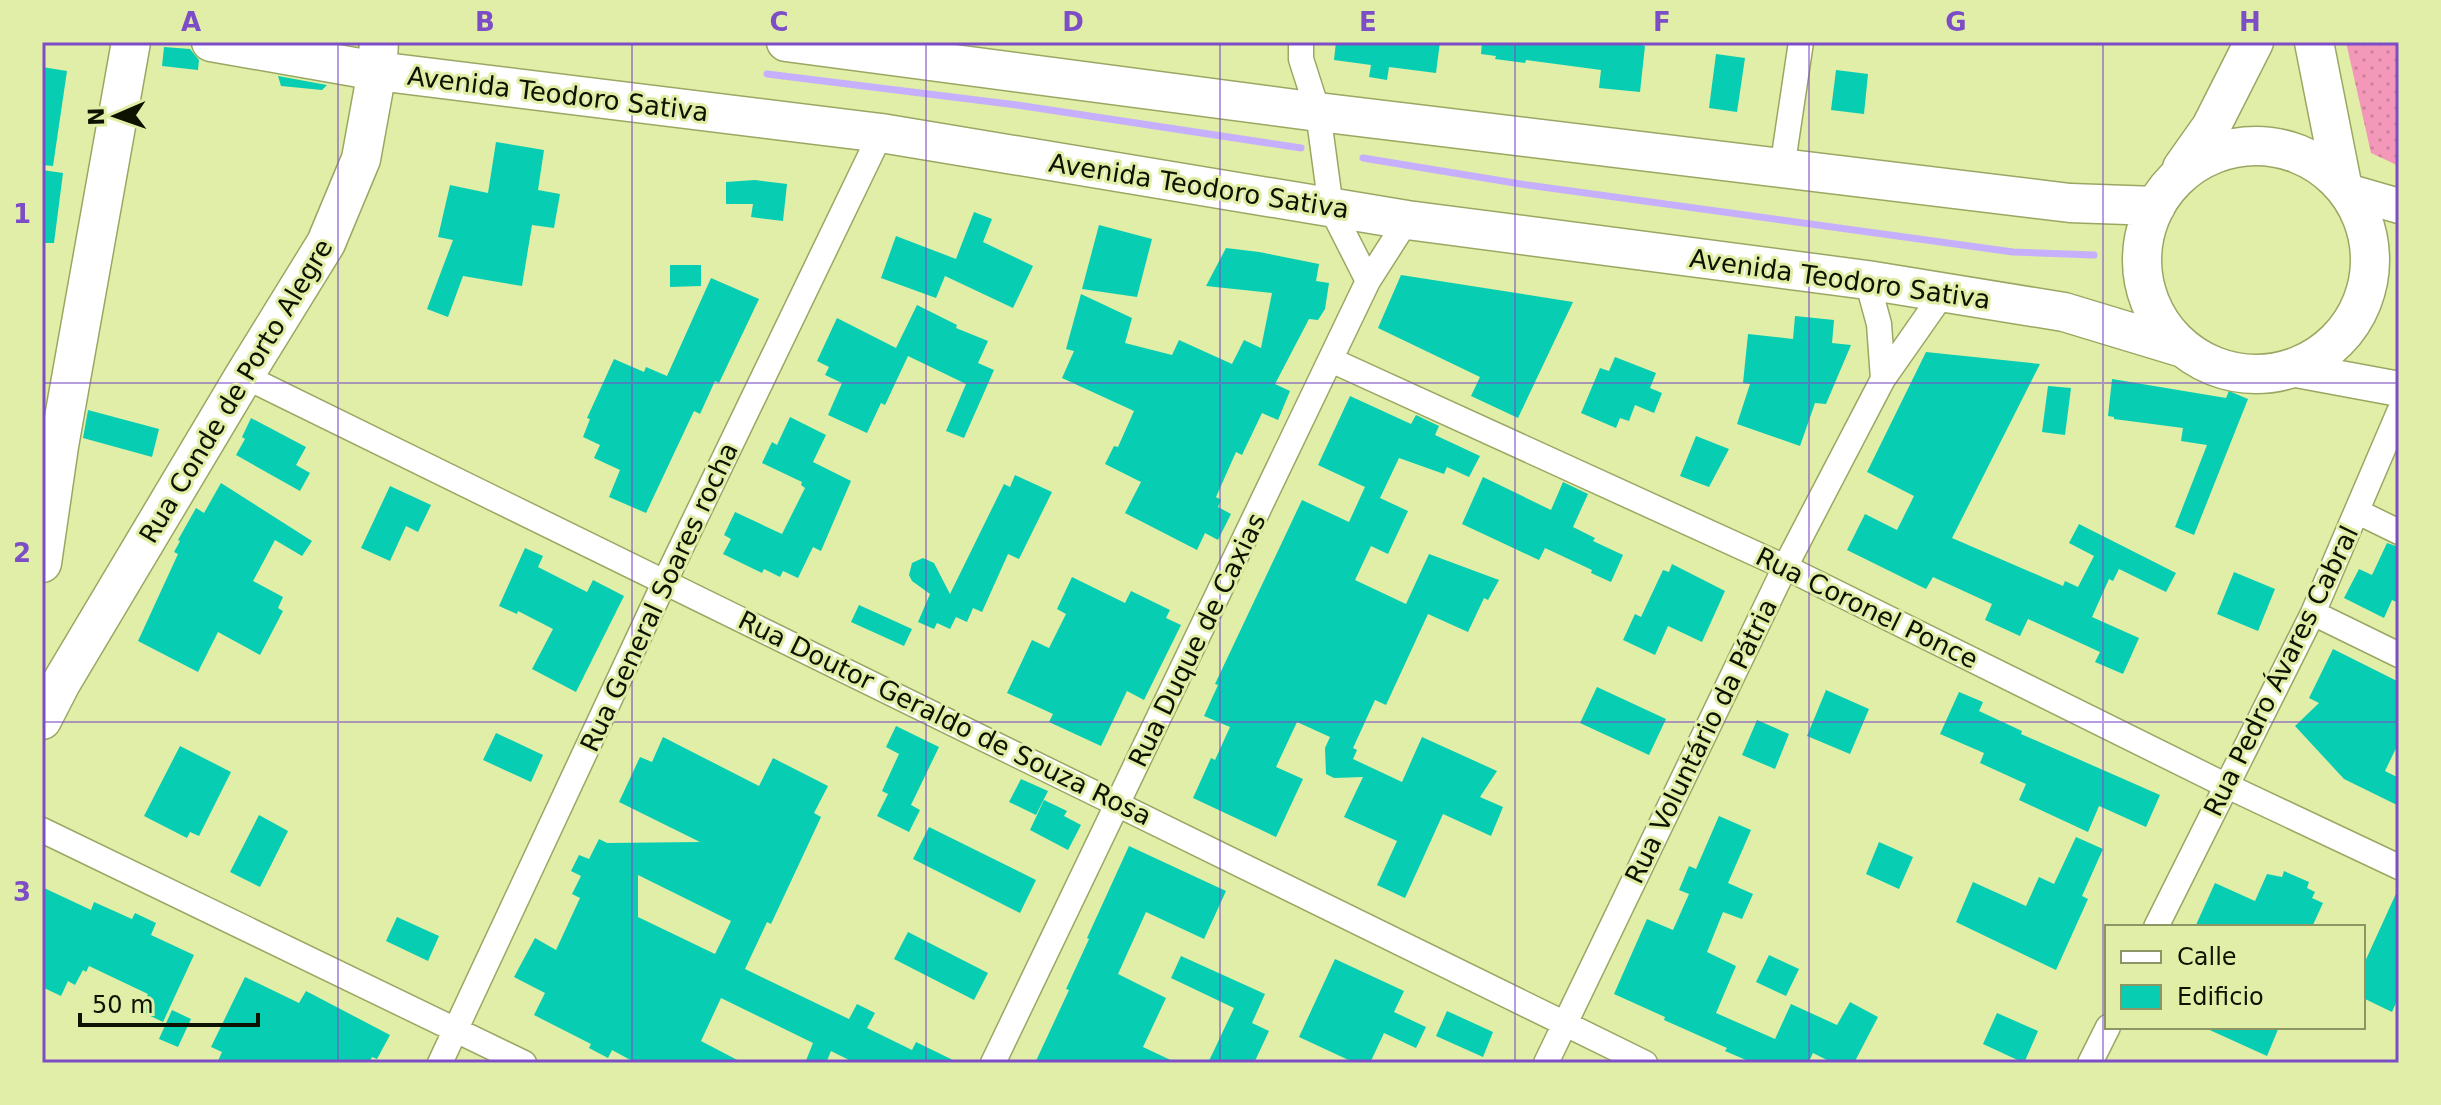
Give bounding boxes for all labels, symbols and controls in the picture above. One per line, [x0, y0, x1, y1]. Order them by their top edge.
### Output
text: A [181, 7, 201, 37]
text: B [475, 7, 495, 37]
text: C [769, 7, 789, 37]
text: D [1062, 7, 1084, 37]
text: E [1359, 7, 1377, 37]
text: F [1653, 7, 1671, 37]
text: G [1945, 7, 1967, 37]
text: H [2239, 7, 2261, 37]
street label: Avenida Teodoro Sativa [406, 61, 710, 127]
north arrow [76, 76, 156, 156]
text: N [84, 107, 109, 126]
street label: Avenida Teodoro Sativa [1047, 147, 1351, 225]
text: 1 [13, 199, 31, 229]
street label: Rua Conde de Porto Alegre [133, 234, 339, 548]
street label: Avenida Teodoro Sativa [1688, 243, 1992, 315]
street label: Rua General Soares rocha [574, 438, 744, 756]
street label: Rua Duque de Caxias [1123, 508, 1271, 772]
street label: Rua Pedro Ávares Cabral [2197, 521, 2364, 821]
text: 2 [13, 538, 31, 568]
street label: Rua Coronel Ponce [1751, 541, 1983, 675]
street label: Rua Voluntário da Pátria [1619, 594, 1783, 888]
street label: Rua Doutor Geraldo de Souza Rosa [734, 605, 1156, 831]
text: 3 [13, 877, 31, 907]
legend [2105, 925, 2365, 1029]
text: Calle [2177, 943, 2237, 971]
scale bar [80, 977, 258, 1027]
text: Edificio [2177, 983, 2264, 1011]
text: 50 m [92, 991, 154, 1019]

